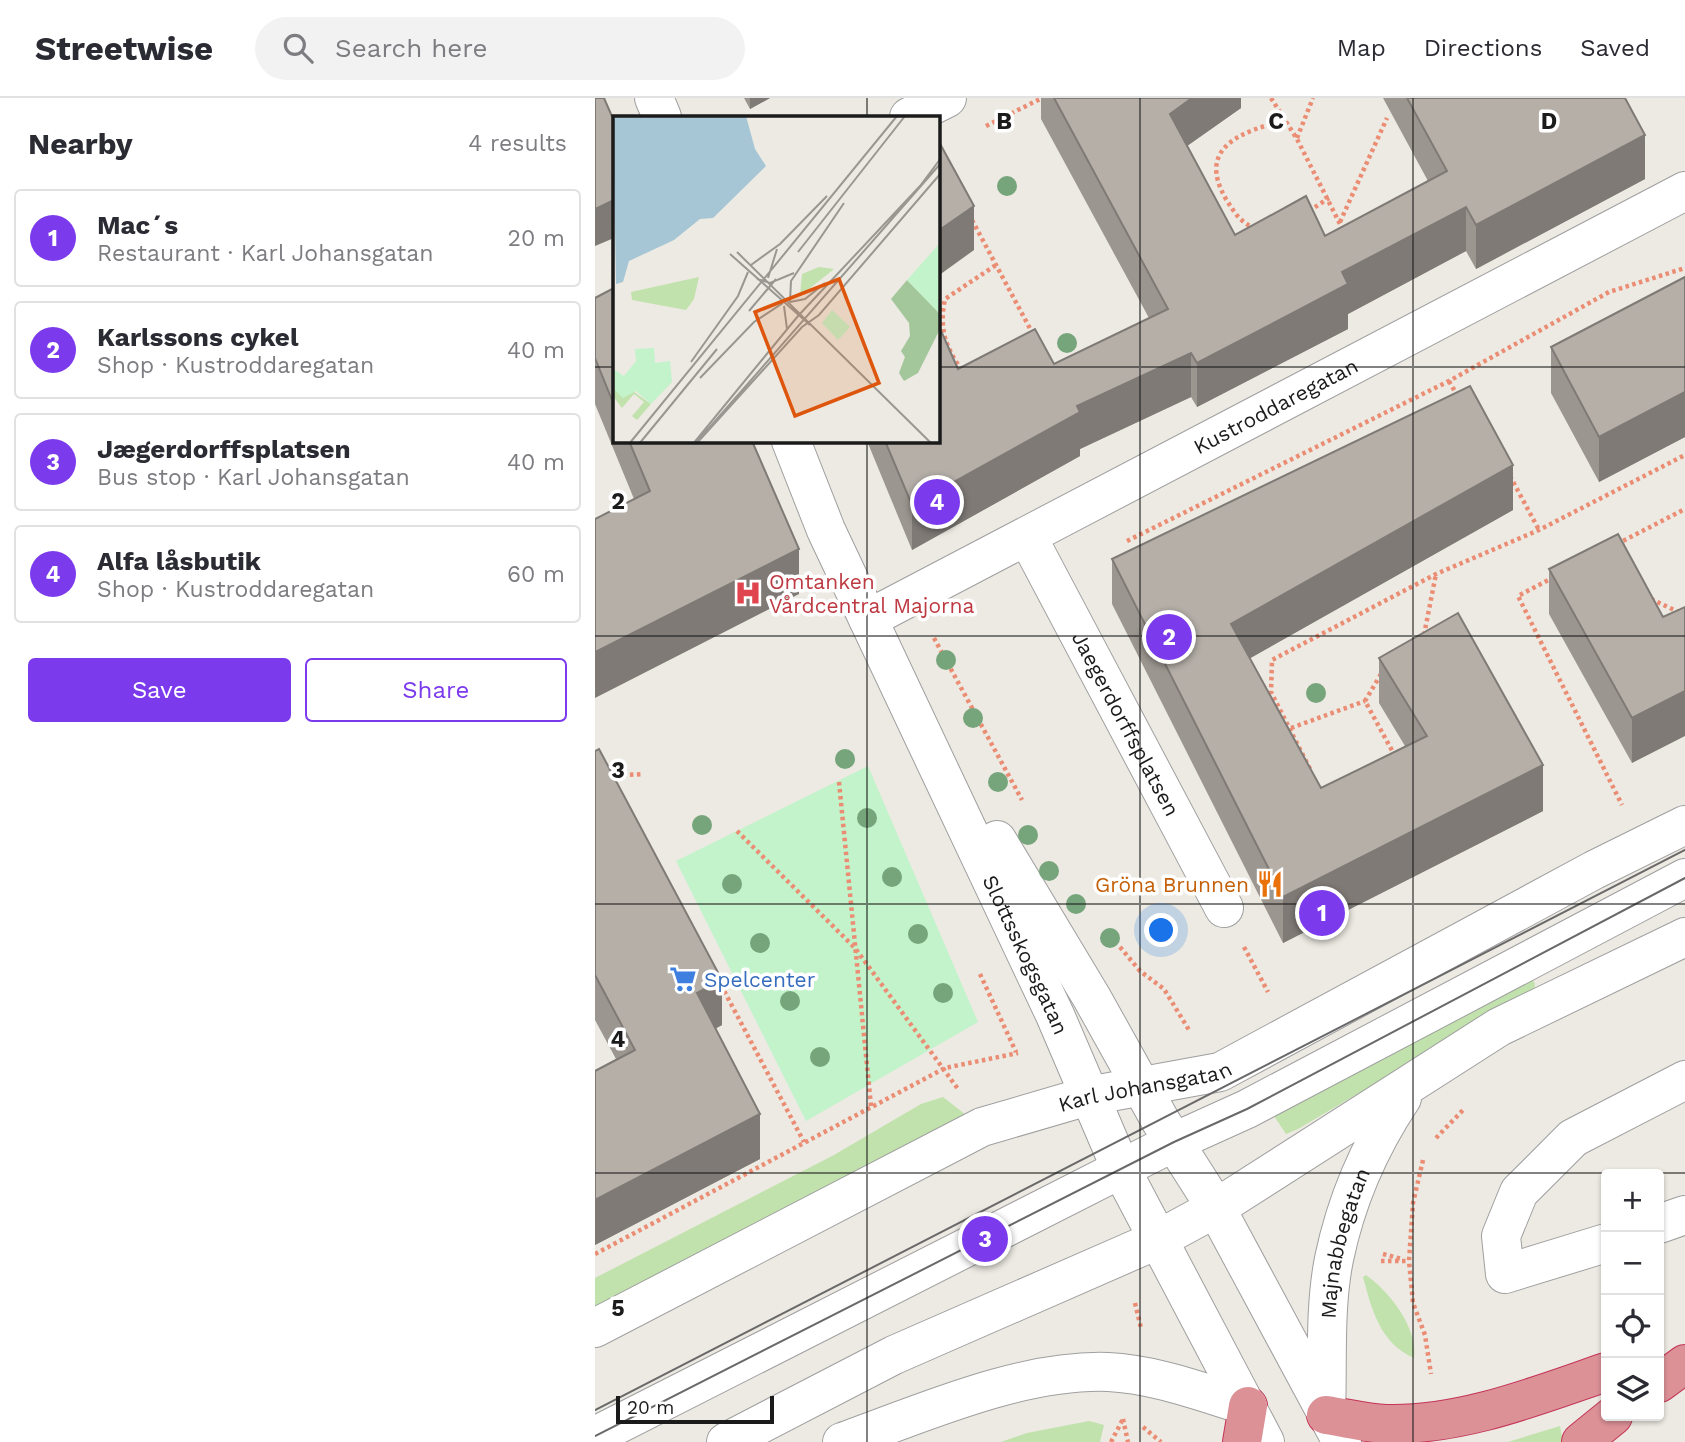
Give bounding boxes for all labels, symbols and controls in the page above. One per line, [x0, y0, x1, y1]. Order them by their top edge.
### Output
search box [255, 17, 745, 80]
text: Streetwise [35, 29, 213, 68]
icon: search [279, 29, 317, 67]
text: Search here [335, 33, 487, 63]
text: Map [1337, 34, 1386, 62]
text: Directions [1424, 34, 1542, 62]
text: Saved [1580, 34, 1650, 62]
text: B [996, 108, 1012, 135]
text: C [1268, 108, 1284, 135]
text: D [1541, 108, 1557, 135]
inset map [613, 116, 940, 443]
text: Nearby [28, 126, 133, 161]
text: 4 results [468, 130, 567, 157]
text: Mac´s [97, 210, 178, 240]
text: 1 [48, 225, 58, 252]
text: 20 m [508, 225, 565, 252]
text: Restaurant · Karl Johansgatan [97, 240, 433, 267]
text: Karlssons cykel [97, 322, 298, 352]
text: 2 [46, 337, 60, 364]
text: 40 m [507, 337, 565, 364]
text: Shop · Kustroddaregatan [97, 352, 374, 379]
street label: Kustroddaregatan [1189, 352, 1362, 459]
text: Jægerdorffsplatsen [97, 434, 351, 464]
text: 3 [46, 449, 60, 476]
text: 40 m [507, 449, 565, 476]
text: Bus stop · Karl Johansgatan [97, 464, 410, 491]
pin: 4 [914, 476, 960, 528]
text: 2 [611, 488, 625, 515]
text: Alfa låsbutik [97, 546, 261, 576]
text: 4 [46, 561, 60, 588]
text: 60 m [507, 561, 565, 588]
place label: Omtanken Vårdcentral Majorna [769, 569, 975, 618]
text: Shop · Kustroddaregatan [97, 576, 374, 603]
hospital icon: Omtanken Vårdcentral Majorna [733, 578, 763, 608]
pin: 2 [1146, 611, 1192, 663]
street label: Jaegerdorffsplatsen [1067, 627, 1185, 820]
button: Save [28, 658, 291, 722]
button: Share [305, 658, 567, 722]
text: 3 [611, 757, 625, 784]
restaurant icon: Gröna Brunnen [1255, 869, 1285, 899]
street label: Slottsskogsgatan [978, 871, 1074, 1038]
place label: Gröna Brunnen [1095, 872, 1249, 897]
pin: 1 [1299, 887, 1345, 939]
your location [1144, 913, 1178, 947]
supermarket icon: Spelcenter [668, 964, 698, 994]
place label: Spelcenter [704, 967, 816, 992]
text: 4 [611, 1026, 626, 1053]
street label: Karl Johansgatan [1055, 1056, 1236, 1117]
street label: Majnabbegatan [1315, 1164, 1375, 1319]
map controls [1601, 1169, 1664, 1421]
button: + [1601, 1169, 1664, 1232]
pin: 3 [962, 1213, 1008, 1265]
button: − [1601, 1232, 1664, 1295]
text: 5 [611, 1295, 625, 1322]
button: locate [1601, 1295, 1664, 1358]
button: layers [1601, 1358, 1664, 1421]
scale bar [616, 1393, 773, 1425]
text: 20 m [627, 1396, 674, 1419]

